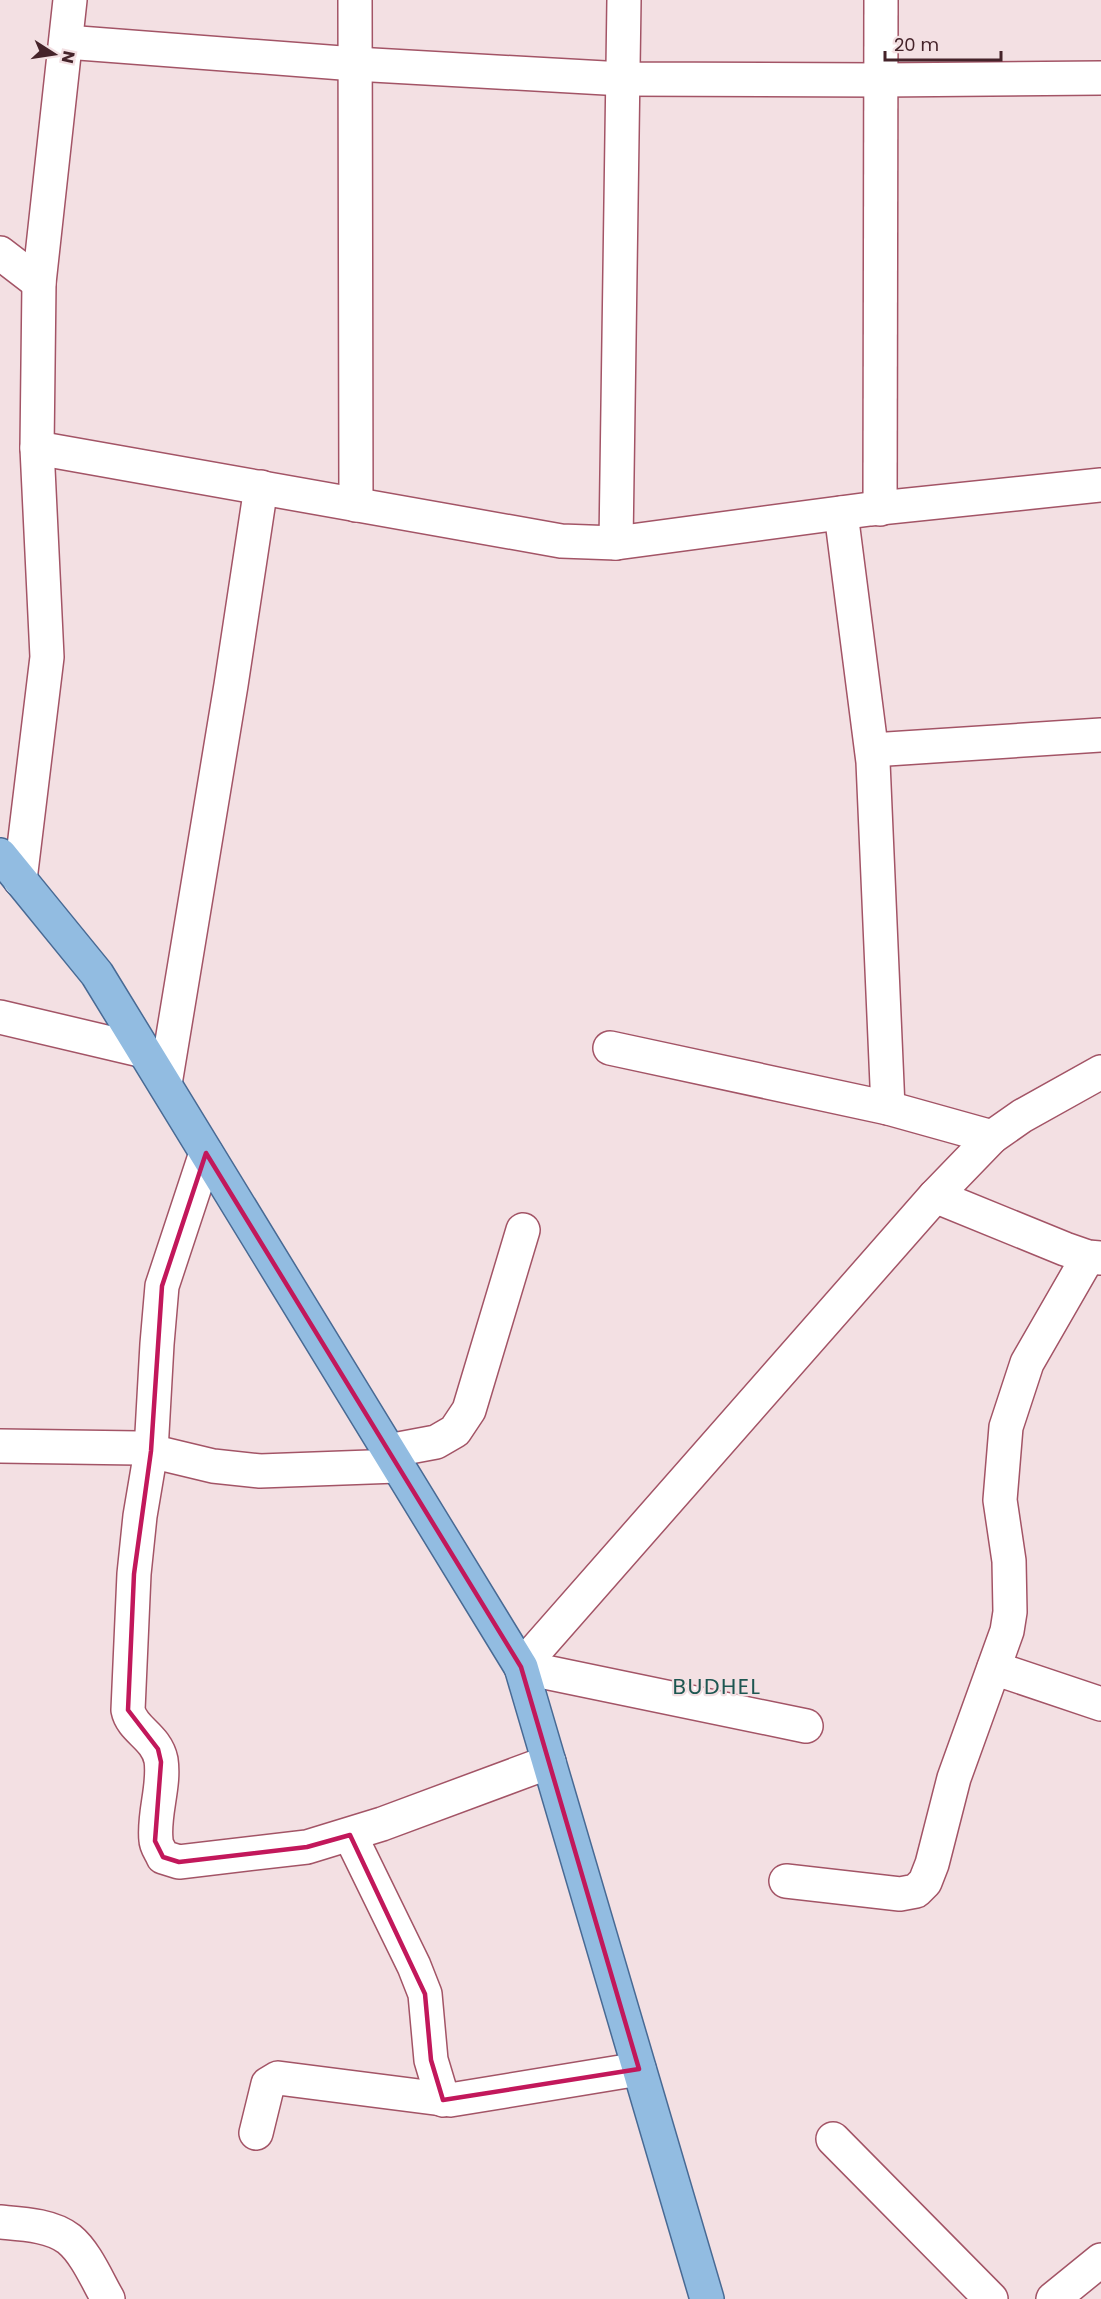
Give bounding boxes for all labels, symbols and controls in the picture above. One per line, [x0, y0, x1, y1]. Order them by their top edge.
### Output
north arrow [24, 24, 84, 84]
scale bar [885, 24, 1000, 62]
text: 20 m [894, 32, 939, 57]
text: N [56, 49, 81, 65]
district label: BUDHEL [673, 1671, 761, 1702]

